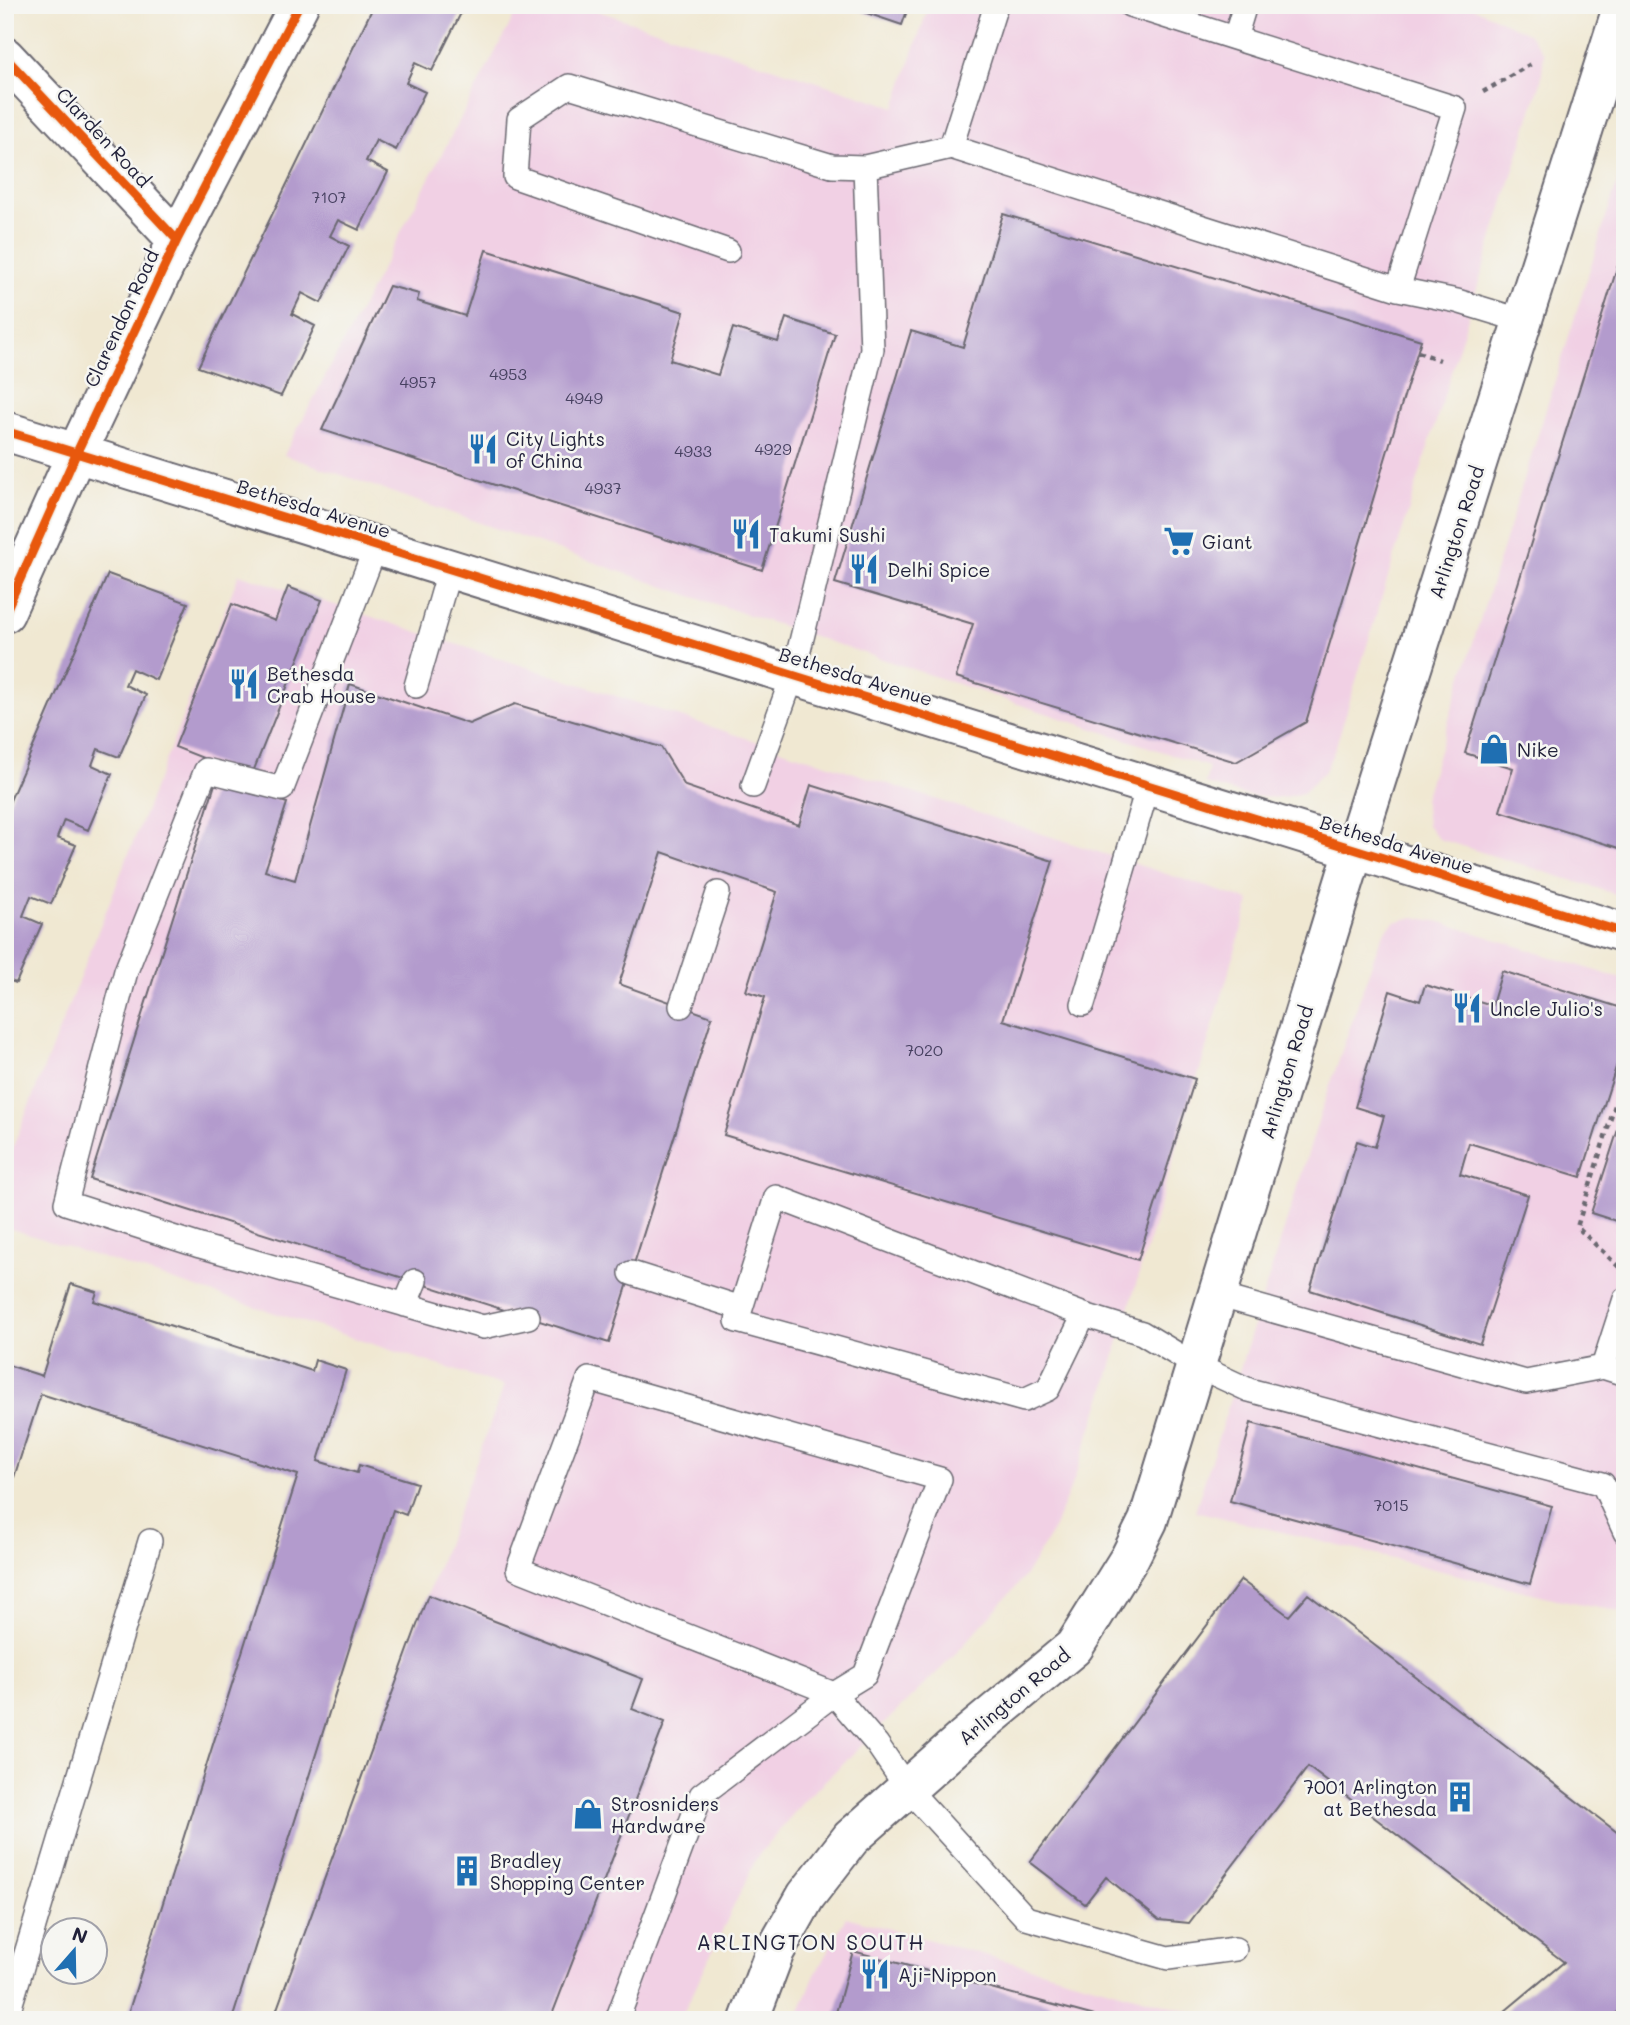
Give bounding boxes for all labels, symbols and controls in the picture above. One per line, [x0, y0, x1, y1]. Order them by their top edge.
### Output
street label: Clarden Road [51, 82, 157, 192]
house number: 7107 [312, 186, 347, 207]
street label: Clarendon Road [78, 245, 164, 391]
house number: 4953 [489, 363, 527, 384]
house number: 4957 [399, 371, 437, 392]
house number: 4949 [565, 387, 603, 408]
place label: City Lights of China [506, 426, 605, 473]
restaurant icon: City Lights of China [466, 432, 500, 466]
house number: 4929 [754, 438, 792, 459]
house number: 4933 [674, 440, 712, 461]
street label: Arlington Road [1423, 462, 1489, 602]
street label: Bethesda Avenue [234, 473, 394, 543]
house number: 4937 [584, 477, 622, 498]
restaurant icon: Takumi Sushi [729, 517, 763, 551]
place label: Takumi Sushi [769, 522, 886, 547]
supermarket icon: Giant [1162, 524, 1196, 558]
place label: Giant [1202, 529, 1253, 554]
restaurant icon: Delhi Spice [847, 552, 881, 586]
place label: Delhi Spice [887, 557, 990, 582]
street label: Bethesda Avenue [776, 641, 936, 711]
place label: Bethesda Crab House [267, 661, 376, 708]
restaurant icon: Bethesda Crab House [227, 667, 261, 701]
shop icon: Nike [1477, 732, 1511, 766]
place label: Nike [1517, 737, 1559, 762]
street label: Bethesda Avenue [1317, 809, 1477, 879]
restaurant icon: Uncle Julio's [1450, 991, 1484, 1025]
place label: Uncle Julio's [1490, 996, 1603, 1021]
street label: Arlington Road [1254, 1002, 1318, 1142]
house number: 7020 [905, 1039, 943, 1060]
house number: 7015 [1373, 1494, 1409, 1515]
street label: Arlington Road [953, 1642, 1075, 1750]
place label: 7001 Arlington at Bethesda [1303, 1774, 1437, 1821]
building icon: 7001 Arlington at Bethesda [1443, 1780, 1477, 1814]
place label: Strosniders Hardware [611, 1791, 719, 1838]
shop icon: Strosniders Hardware [571, 1797, 605, 1831]
place label: Bradley Shopping Center [490, 1848, 645, 1895]
building icon: Bradley Shopping Center [450, 1854, 484, 1888]
north arrow [38, 1916, 108, 1986]
text: N [69, 1920, 91, 1949]
district label: ARLINGTON SOUTH [697, 1928, 925, 1955]
restaurant icon: Aji-Nippon [858, 1957, 892, 1991]
place label: Aji-Nippon [898, 1962, 996, 1987]

